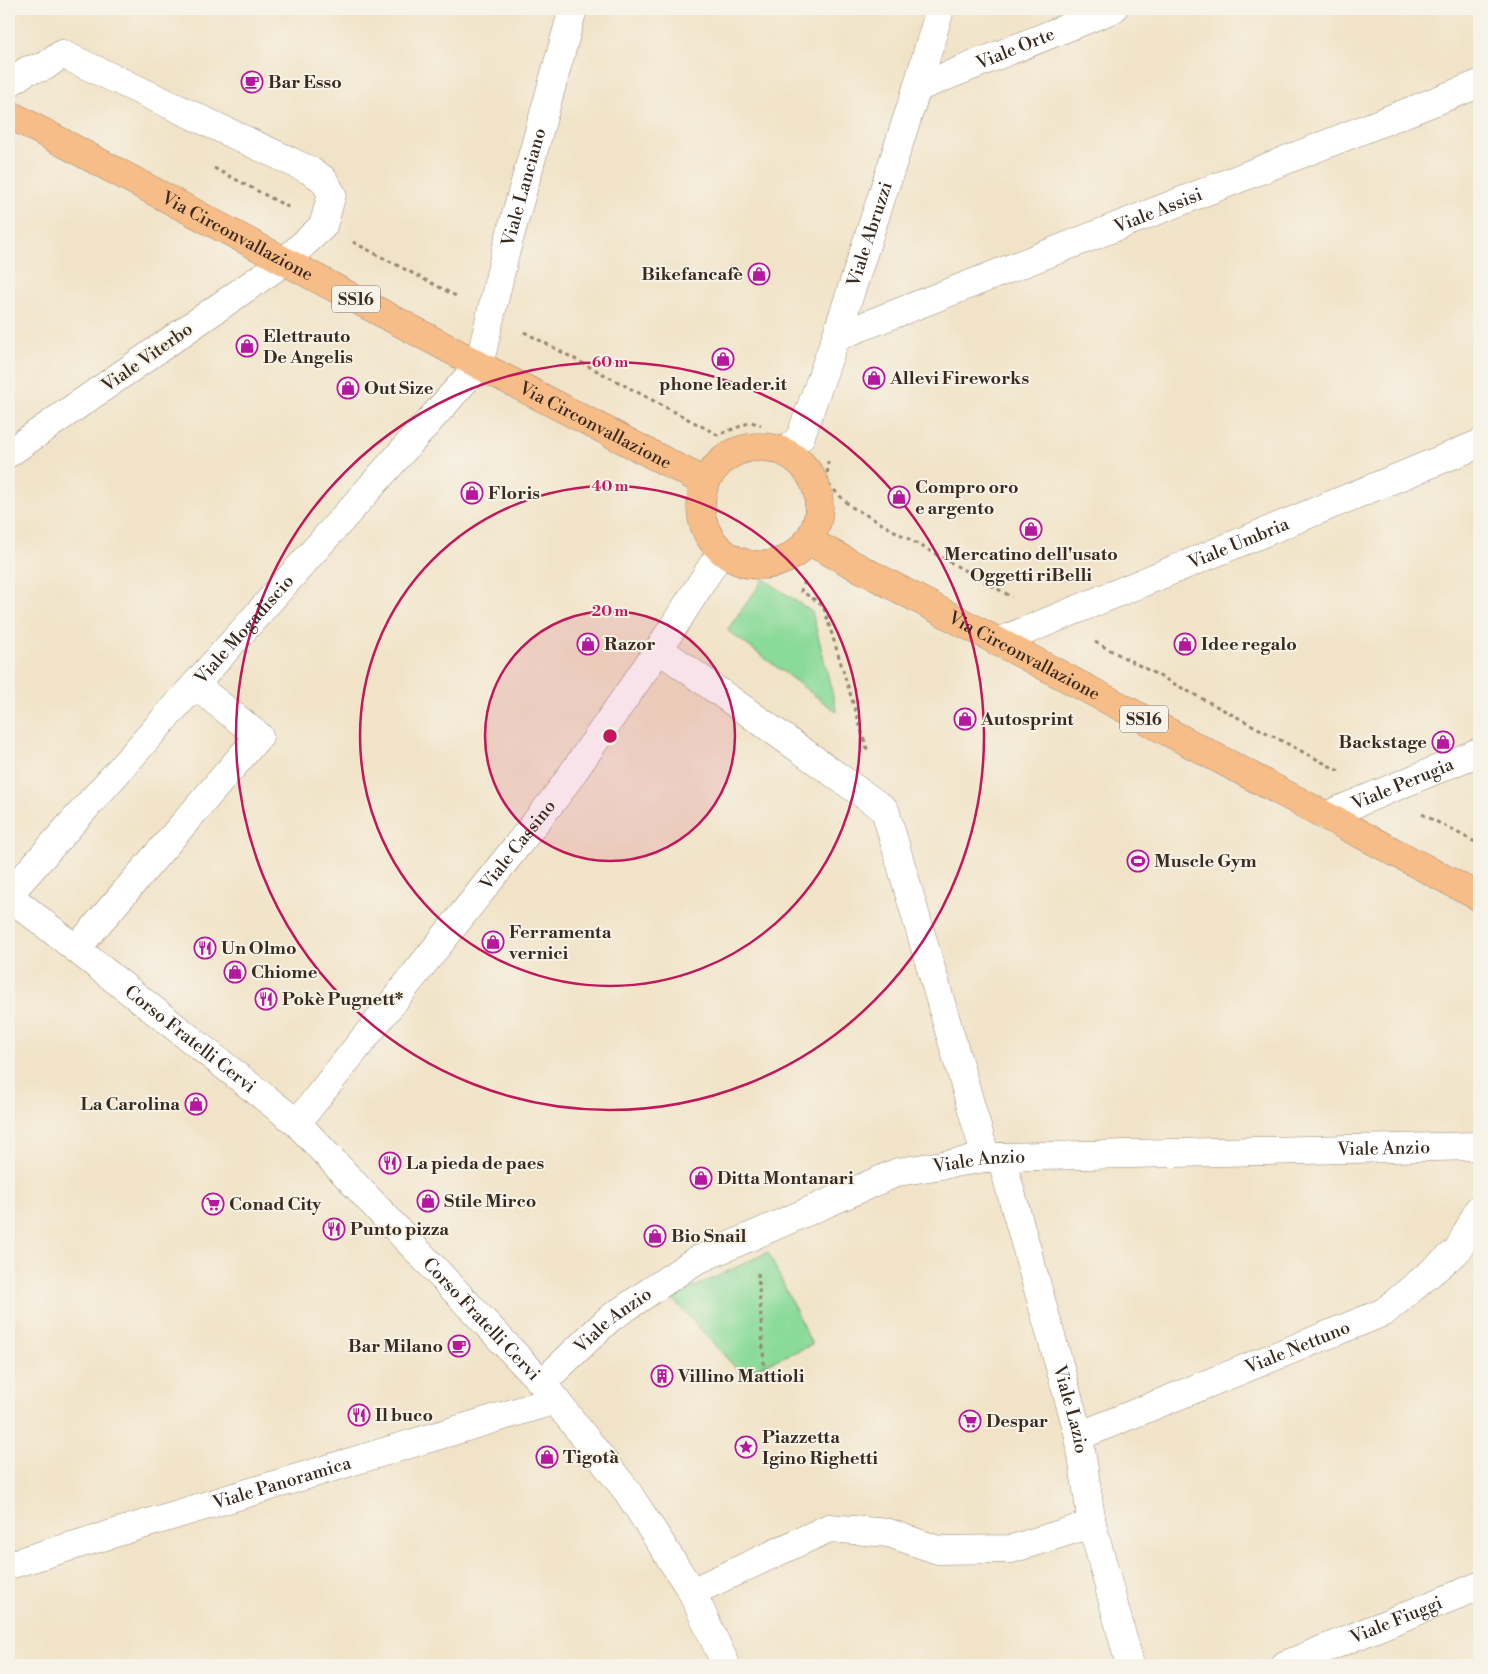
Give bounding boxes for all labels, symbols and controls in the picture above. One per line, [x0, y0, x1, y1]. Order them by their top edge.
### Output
street label: Viale Orte [972, 23, 1058, 75]
cafe icon: Bar Esso [240, 70, 264, 94]
place label: Bar Esso [268, 71, 342, 94]
street label: Viale Lanciano [496, 126, 551, 250]
street label: Viale Abruzzi [842, 179, 898, 291]
street label: Viale Assisi [1110, 183, 1206, 239]
street label: Via Circonvallazione [157, 186, 317, 286]
shop icon: Bikefancafè [747, 262, 771, 286]
place label: Bikefancafè [641, 263, 743, 286]
road number: SS16 [332, 286, 380, 312]
street label: Viale Viterbo [96, 318, 197, 398]
place label: Elettrauto De Angelis [263, 325, 353, 369]
shop icon: Elettrauto De Angelis [235, 334, 259, 358]
shop icon: phone leader.it [711, 347, 735, 371]
text: 60 m [592, 353, 629, 372]
shop icon: Allevi Fireworks [862, 366, 886, 390]
place label: Allevi Fireworks [889, 367, 1029, 390]
place label: phone leader.it [659, 373, 788, 396]
shop icon: Out Size [336, 376, 360, 400]
street label: Via Circonvallazione [514, 376, 675, 475]
place label: Out Size [364, 377, 434, 400]
place label: Compro oro e argento [915, 476, 1019, 520]
text: 40 m [591, 477, 629, 496]
shop icon: Floris [460, 481, 484, 505]
place label: Floris [488, 482, 540, 505]
shop icon: Compro oro e argento [887, 485, 911, 509]
street label: Viale Umbria [1184, 512, 1293, 575]
shop icon: Mercatino dell'usato Oggetti riBelli [1019, 517, 1043, 541]
place label: Mercatino dell'usato Oggetti riBelli [944, 543, 1118, 587]
street label: Viale Mogadiscio [189, 570, 299, 690]
text: 20 m [592, 602, 629, 621]
street label: Via Circonvallazione [943, 606, 1104, 706]
shop icon: Razor [576, 632, 600, 656]
shop icon: Idee regalo [1173, 632, 1197, 656]
place label: Razor [604, 633, 656, 656]
place label: Idee regalo [1201, 633, 1297, 656]
road number: SS16 [1120, 706, 1168, 732]
shop icon: Autosprint [953, 707, 977, 731]
place label: Autosprint [980, 708, 1074, 731]
centre of rings [601, 727, 619, 745]
shop icon: Backstage [1431, 730, 1455, 754]
place label: Backstage [1339, 731, 1427, 754]
street label: Viale Perugia [1347, 752, 1458, 816]
street label: Viale Cassino [474, 795, 561, 896]
sports icon: Muscle Gym [1126, 849, 1150, 873]
place label: Muscle Gym [1154, 850, 1257, 873]
place label: Ferramenta vernici [508, 921, 612, 965]
shop icon: Ferramenta vernici [481, 930, 505, 954]
restaurant icon: Un Olmo [193, 936, 217, 960]
place label: Un Olmo [221, 937, 297, 960]
shop icon: Chiome [223, 960, 247, 984]
place label: Chiome [251, 961, 318, 984]
street label: Corso Fratelli Cervi [120, 981, 261, 1098]
restaurant icon: Pokè Pugnett* [254, 987, 278, 1011]
place label: Pokè Pugnett* [282, 988, 403, 1011]
shop icon: La Carolina [184, 1092, 208, 1116]
place label: La Carolina [81, 1093, 180, 1116]
street label: Viale Anzio [1336, 1136, 1430, 1161]
street label: Viale Anzio [930, 1145, 1026, 1178]
restaurant icon: La pieda de paes [378, 1151, 402, 1175]
place label: La pieda de paes [406, 1152, 544, 1175]
shop icon: Ditta Montanari [689, 1166, 713, 1190]
place label: Ditta Montanari [717, 1167, 854, 1190]
shop icon: Stile Mirco [416, 1189, 440, 1213]
place label: Stile Mirco [444, 1190, 536, 1213]
supermarket icon: Conad City [201, 1192, 225, 1216]
place label: Conad City [229, 1193, 322, 1216]
restaurant icon: Punto pizza [322, 1217, 346, 1241]
place label: Punto pizza [350, 1218, 449, 1241]
shop icon: Bio Snail [643, 1224, 667, 1248]
place label: Bio Snail [671, 1225, 747, 1248]
street label: Corso Fratelli Cervi [418, 1253, 545, 1386]
street label: Viale Anzio [569, 1283, 656, 1359]
street label: Viale Nettuno [1241, 1316, 1354, 1380]
cafe icon: Bar Milano [447, 1334, 471, 1358]
place label: Bar Milano [348, 1335, 443, 1358]
street label: Viale Lazio [1047, 1362, 1092, 1455]
building icon: Villino Mattioli [650, 1364, 674, 1388]
place label: Villino Mattioli [677, 1365, 805, 1388]
restaurant icon: Il buco [347, 1403, 371, 1427]
place label: Il buco [375, 1404, 433, 1427]
supermarket icon: Despar [958, 1409, 982, 1433]
place label: Despar [986, 1410, 1048, 1433]
place label: Piazzetta Igino Righetti [762, 1426, 878, 1470]
place icon: Piazzetta Igino Righetti [734, 1435, 758, 1459]
shop icon: Tigotà [535, 1445, 559, 1469]
place label: Tigotà [563, 1446, 619, 1469]
street label: Viale Panoramica [209, 1451, 355, 1515]
street label: Viale Fiuggi [1346, 1591, 1446, 1650]

